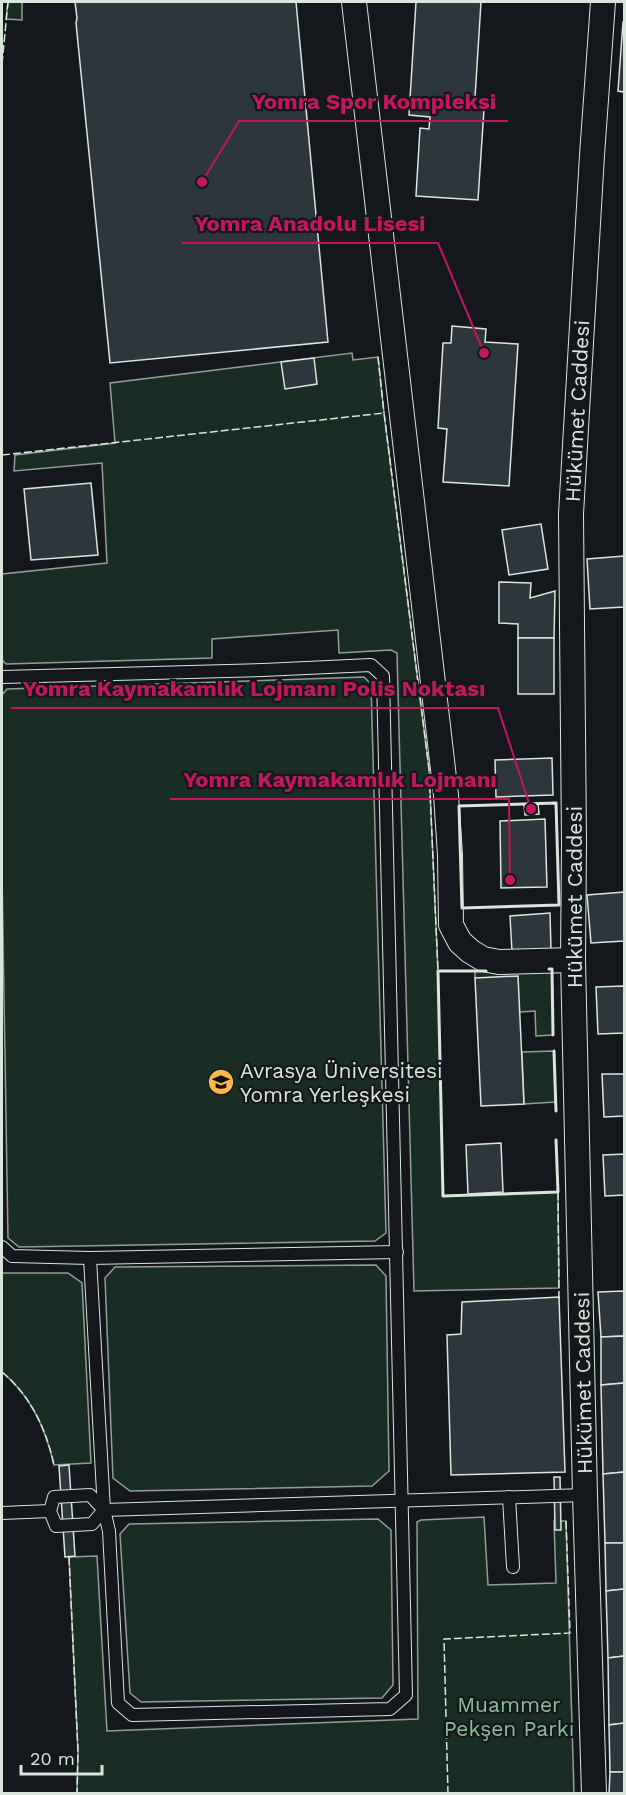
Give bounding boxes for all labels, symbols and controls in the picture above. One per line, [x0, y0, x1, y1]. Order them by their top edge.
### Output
callout: Yomra Spor Kompleksi [239, 81, 508, 121]
text: Yomra Spor Kompleksi [252, 89, 496, 114]
callout: Yomra Anadolu Lisesi [182, 203, 438, 243]
text: Yomra Anadolu Lisesi [194, 211, 426, 236]
street label: Hükümet Caddesi [560, 319, 594, 503]
callout: Yomra Kaymakamlık Lojmanı Polis Noktası [11, 668, 498, 708]
text: Yomra Kaymakamlık Lojmanı Polis Noktası [23, 676, 485, 701]
callout: Yomra Kaymakamlık Lojmanı [170, 759, 509, 799]
text: Yomra Kaymakamlık Lojmanı [183, 767, 497, 792]
street label: Hükümet Caddesi [562, 806, 587, 988]
place label: Avrasya Üniversitesi Yomra Yerleşkesi [240, 1058, 443, 1107]
school or university icon: Avrasya Üniversitesi Yomra Yerleşkesi [206, 1067, 236, 1097]
street label: Hükümet Caddesi [569, 1292, 597, 1474]
park label: Muammer Pekşen Parkı [444, 1692, 574, 1741]
scale bar [21, 1738, 102, 1776]
text: 20 m [30, 1748, 75, 1769]

